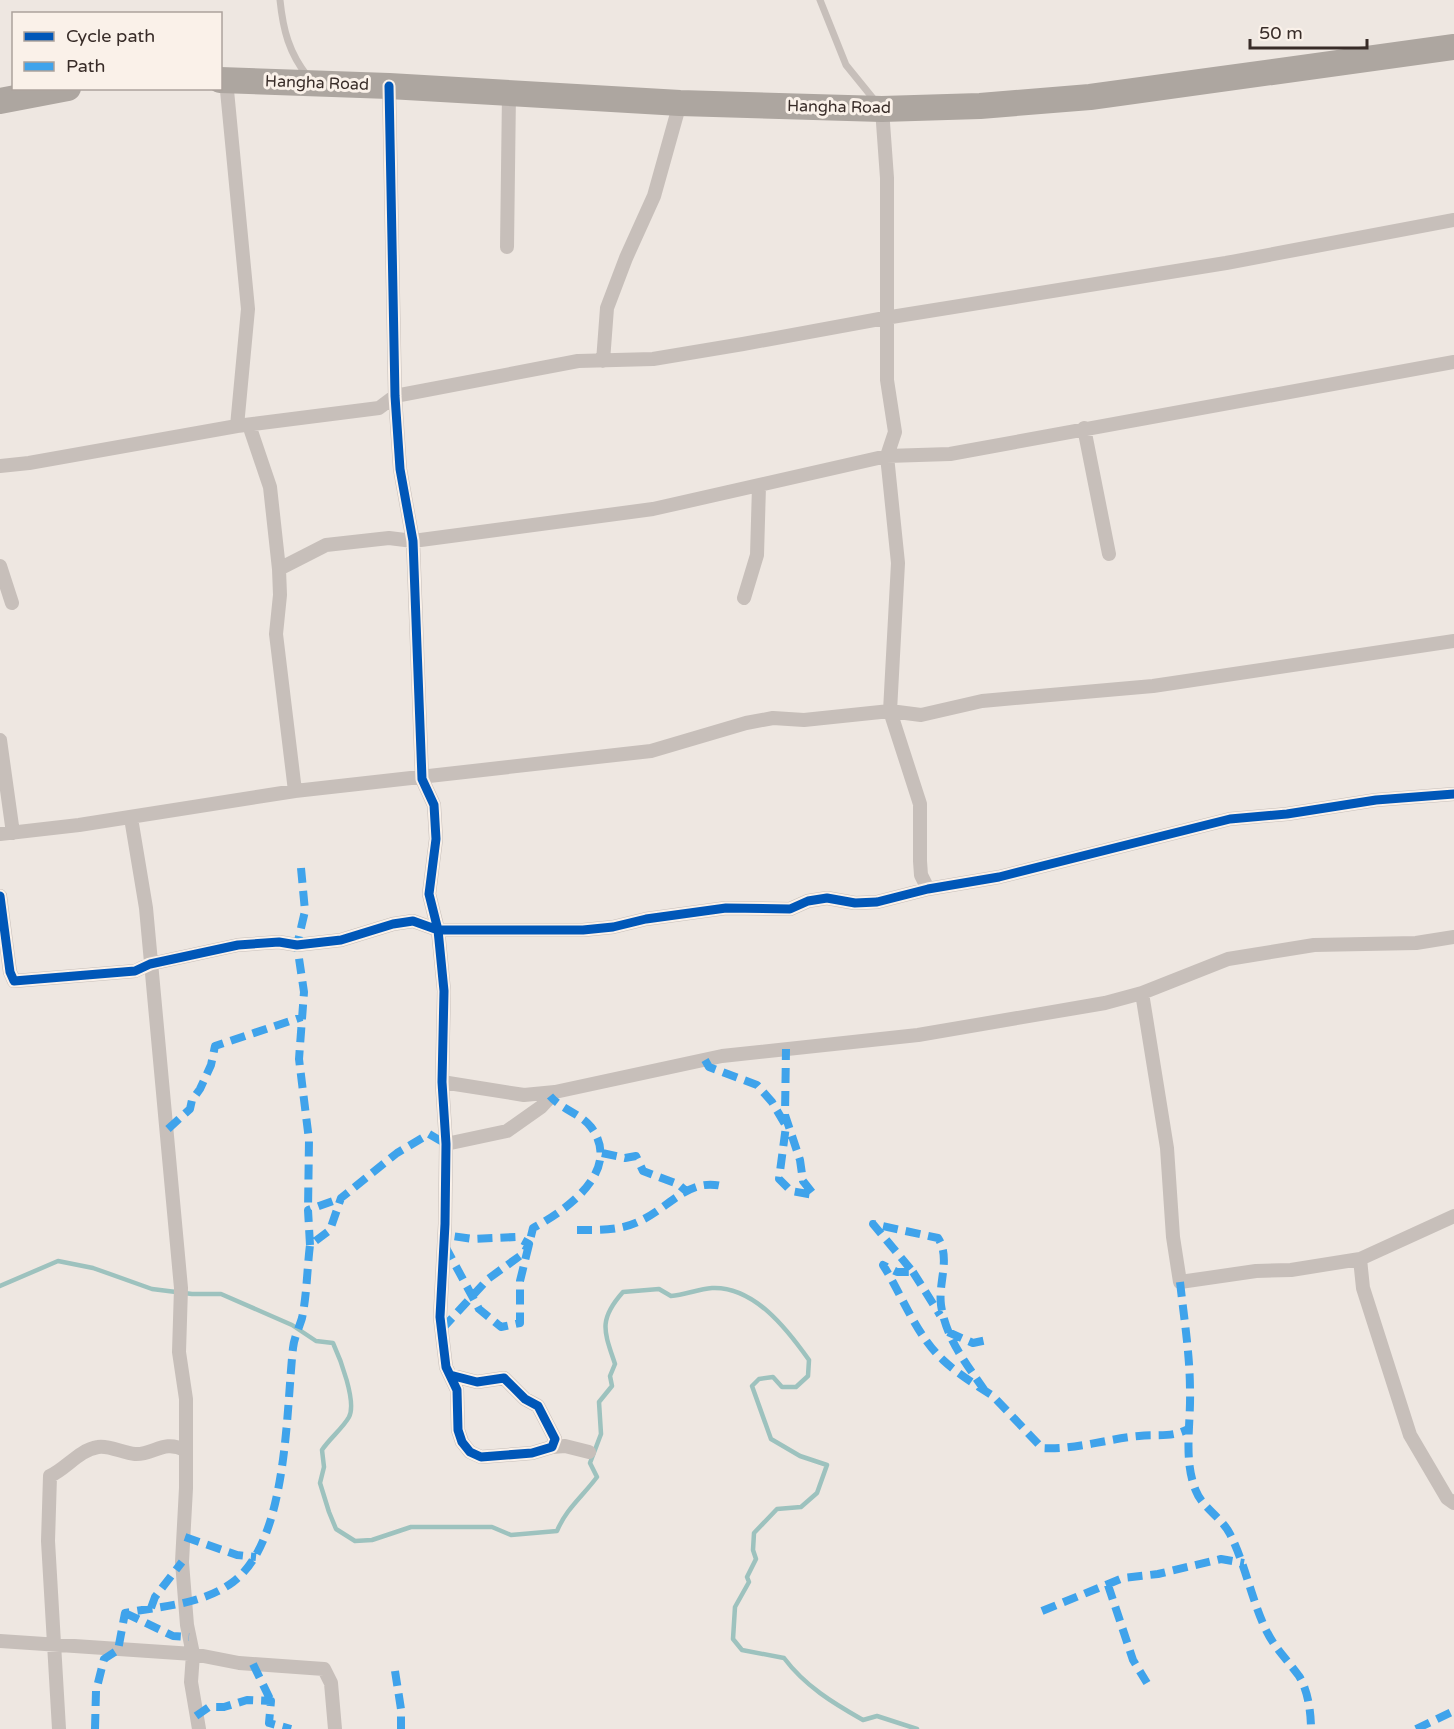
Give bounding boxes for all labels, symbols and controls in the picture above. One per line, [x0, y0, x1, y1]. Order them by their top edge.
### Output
legend [12, 12, 222, 90]
scale bar [1250, 12, 1367, 50]
text: 50 m [1259, 22, 1303, 44]
text: Cycle path [66, 25, 155, 47]
text: Path [66, 55, 105, 77]
street label: Hangha Road [265, 71, 369, 95]
street label: Hangha Road [787, 96, 891, 118]

